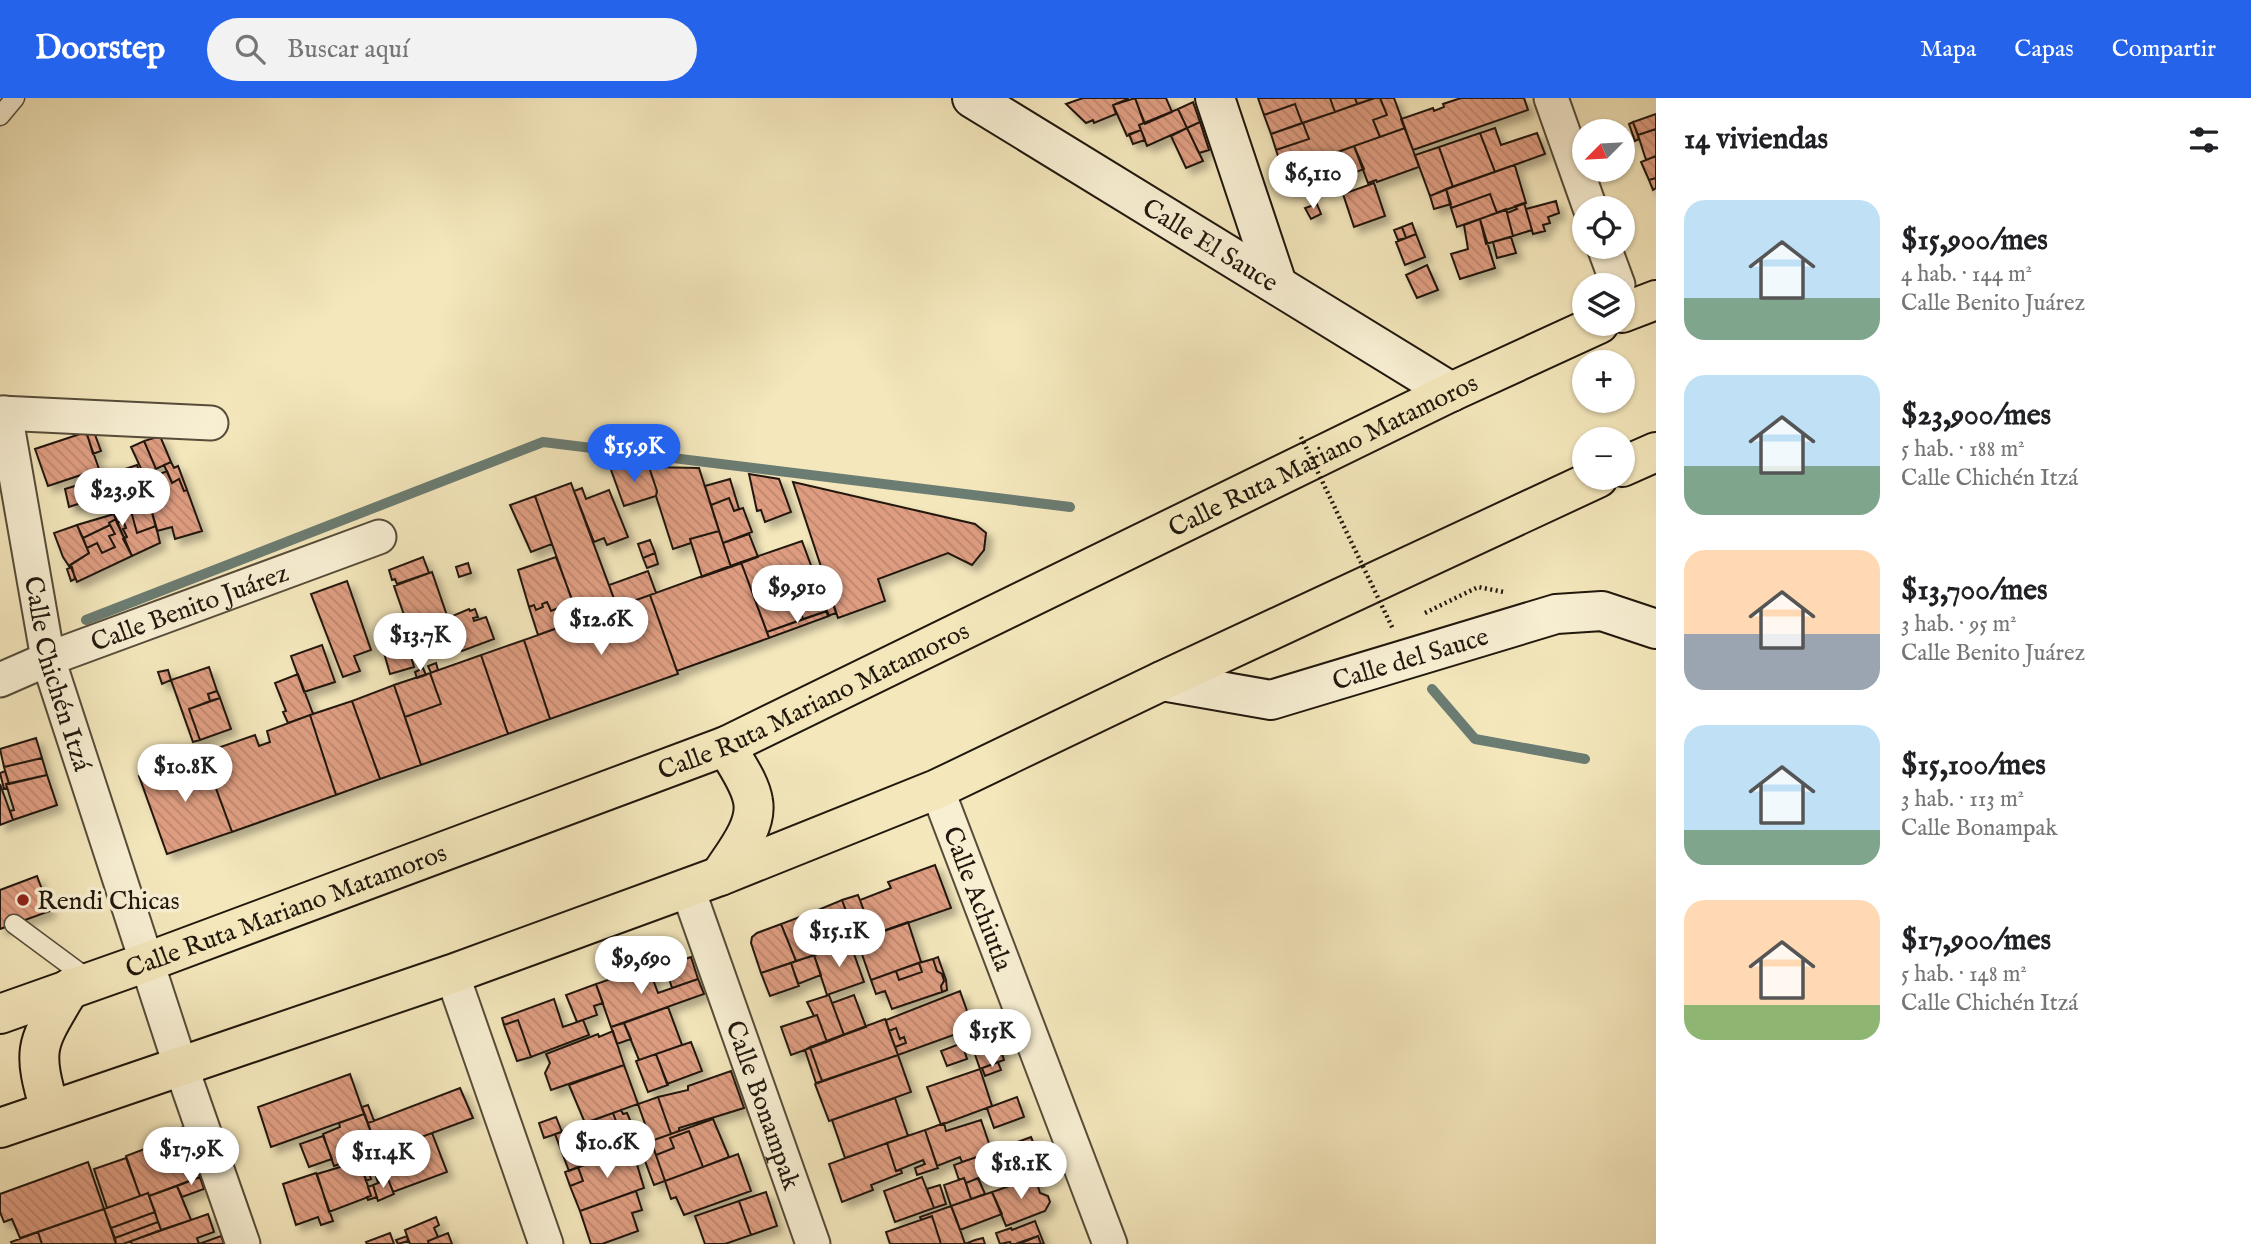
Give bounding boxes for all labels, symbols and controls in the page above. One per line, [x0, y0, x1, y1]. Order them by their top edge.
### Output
search box [207, 18, 697, 81]
text: Doorstep [35, 28, 165, 70]
icon: search [231, 30, 269, 68]
text: Buscar aquí [287, 33, 409, 66]
text: Mapa [1920, 34, 1976, 65]
text: Capas [2014, 34, 2074, 65]
text: Compartir [2112, 34, 2216, 65]
north arrow [1572, 119, 1634, 182]
map controls [1572, 119, 1635, 490]
text: 14 viviendas [1684, 121, 1828, 159]
icon: filters [2185, 121, 2223, 159]
pin: $6,110 [1256, 152, 1370, 211]
text: $6,110 [1285, 159, 1341, 188]
street label: Calle El Sauce [1136, 192, 1284, 300]
button: locate [1572, 196, 1635, 259]
text: $15,900/mes [1901, 222, 2048, 260]
icon: home [1740, 228, 1824, 312]
text: 4 hab. · 144 m² [1901, 260, 2032, 289]
button: layers [1572, 273, 1635, 336]
text: Calle Benito Juárez [1901, 289, 2085, 318]
button: + [1572, 350, 1635, 413]
street label: Calle Ruta Mariano Matamoros [1163, 367, 1483, 545]
text: $23,900/mes [1901, 397, 2051, 435]
icon: home [1740, 403, 1824, 487]
pin: $15.9K [577, 424, 691, 484]
button: − [1572, 427, 1635, 490]
text: $15.9K [603, 432, 665, 461]
text: 5 hab. · 188 m² [1901, 435, 2025, 464]
text: Calle Chichén Itzá [1901, 464, 2078, 493]
pin: $23.9K [65, 468, 179, 528]
text: $23.9K [90, 476, 154, 505]
street label: Calle Benito Juárez [86, 557, 293, 660]
pin: $9,910 [740, 566, 854, 625]
text: $13,700/mes [1901, 572, 2048, 610]
text: $9,910 [768, 573, 826, 602]
street label: Calle Chichén Itzá [16, 574, 99, 776]
icon: home [1740, 578, 1824, 662]
pin: $12.6K [544, 598, 658, 657]
text: $12.6K [569, 605, 633, 634]
text: 3 hab. · 95 m² [1901, 610, 2017, 639]
pin: $13.7K [363, 614, 477, 673]
street label: Calle Ruta Mariano Matamoros [653, 615, 975, 788]
street label: Calle del Sauce [1329, 620, 1493, 699]
text: $13.7K [389, 621, 451, 650]
text: Calle Benito Juárez [1901, 639, 2085, 668]
pin: $10.8K [128, 744, 242, 804]
text: $15,100/mes [1901, 747, 2046, 785]
text: $10.8K [153, 752, 217, 781]
icon: home [1740, 753, 1824, 837]
text: 3 hab. · 113 m² [1901, 785, 2024, 814]
text: Calle Bonampak [1901, 814, 2058, 843]
street label: Calle Achiutla [935, 822, 1020, 976]
street label: Calle Ruta Mariano Matamoros [121, 837, 451, 986]
place label: Rendi Chicas [37, 885, 180, 918]
marker: Rendi Chicas [15, 892, 31, 908]
pin: $15.1K [782, 910, 896, 969]
text: $15.1K [809, 917, 869, 946]
text: $17,900/mes [1901, 922, 2051, 960]
icon: home [1740, 928, 1824, 1012]
pin: $9,690 [584, 936, 698, 996]
text: $9,690 [611, 944, 671, 973]
text: 5 hab. · 148 m² [1901, 960, 2027, 989]
text: Calle Chichén Itzá [1901, 989, 2078, 1018]
pin: $15K [951, 1010, 1033, 1069]
street label: Calle Bonampak [717, 1016, 808, 1195]
text: $15K [969, 1017, 1015, 1046]
pin: $10.6K [550, 1121, 664, 1180]
pin: $17.9K [134, 1128, 248, 1187]
text: $10.6K [575, 1128, 639, 1157]
pin: $11.4K [326, 1130, 440, 1190]
text: $17.9K [159, 1135, 223, 1164]
text: $11.4K [352, 1138, 414, 1167]
pin: $18.1K [964, 1142, 1078, 1201]
text: $18.1K [991, 1149, 1051, 1178]

